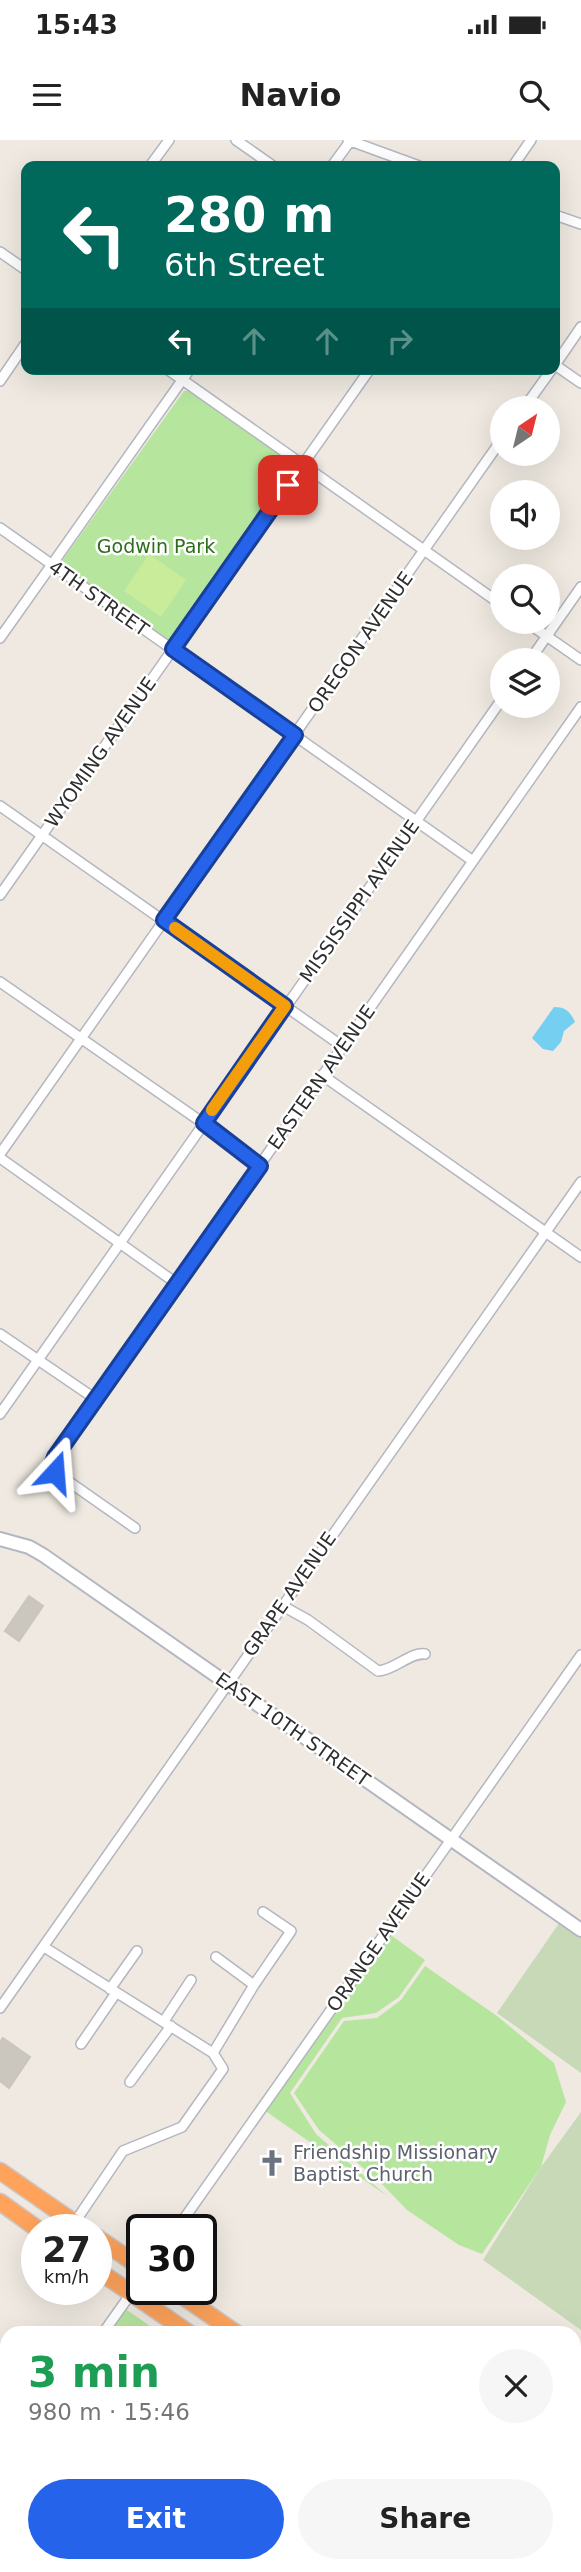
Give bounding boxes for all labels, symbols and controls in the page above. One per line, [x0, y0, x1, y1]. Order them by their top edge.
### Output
text: 15:43 [35, 10, 118, 40]
icon: menu [28, 76, 66, 114]
text: Navio [239, 76, 342, 114]
icon: search [515, 76, 553, 114]
text: 280 m [164, 187, 334, 244]
icon: left [49, 189, 140, 280]
text: 6th Street [164, 246, 325, 284]
icon: left [162, 322, 200, 360]
icon: ahead [235, 322, 273, 360]
icon: ahead [308, 322, 346, 360]
icon: right [381, 322, 419, 360]
north arrow [490, 396, 560, 466]
map controls [490, 396, 560, 718]
pin [258, 455, 318, 515]
icon: arrive [269, 466, 307, 504]
button: sound [490, 480, 560, 550]
park label: Godwin Park [97, 535, 215, 557]
street label: 4TH STREET [45, 556, 153, 641]
button: search [490, 564, 560, 634]
street label: OREGON AVENUE [303, 567, 417, 717]
button: layers [490, 648, 560, 718]
street label: WYOMING AVENUE [40, 673, 160, 831]
street label: MISSISSIPPI AVENUE [295, 816, 423, 986]
street label: EASTERN AVENUE [263, 1001, 379, 1153]
position arrow [18, 1435, 92, 1509]
street label: GRAPE AVENUE [238, 1528, 340, 1660]
street label: EAST 10TH STREET [212, 1667, 375, 1791]
street label: ORANGE AVENUE [322, 1868, 434, 2016]
place label: Friendship Missionary Baptist Church [293, 2141, 498, 2185]
church icon: Friendship Missionary Baptist Church [257, 2148, 287, 2178]
speed limit sign: 30 [126, 2214, 217, 2305]
text: 27 [42, 2230, 91, 2270]
text: km/h [44, 2266, 89, 2287]
text: 3 min [28, 2348, 160, 2397]
button: close [479, 2349, 553, 2423]
text: 980 m · 15:46 [28, 2399, 190, 2425]
button: Exit [28, 2479, 284, 2559]
button: Share [298, 2479, 553, 2559]

